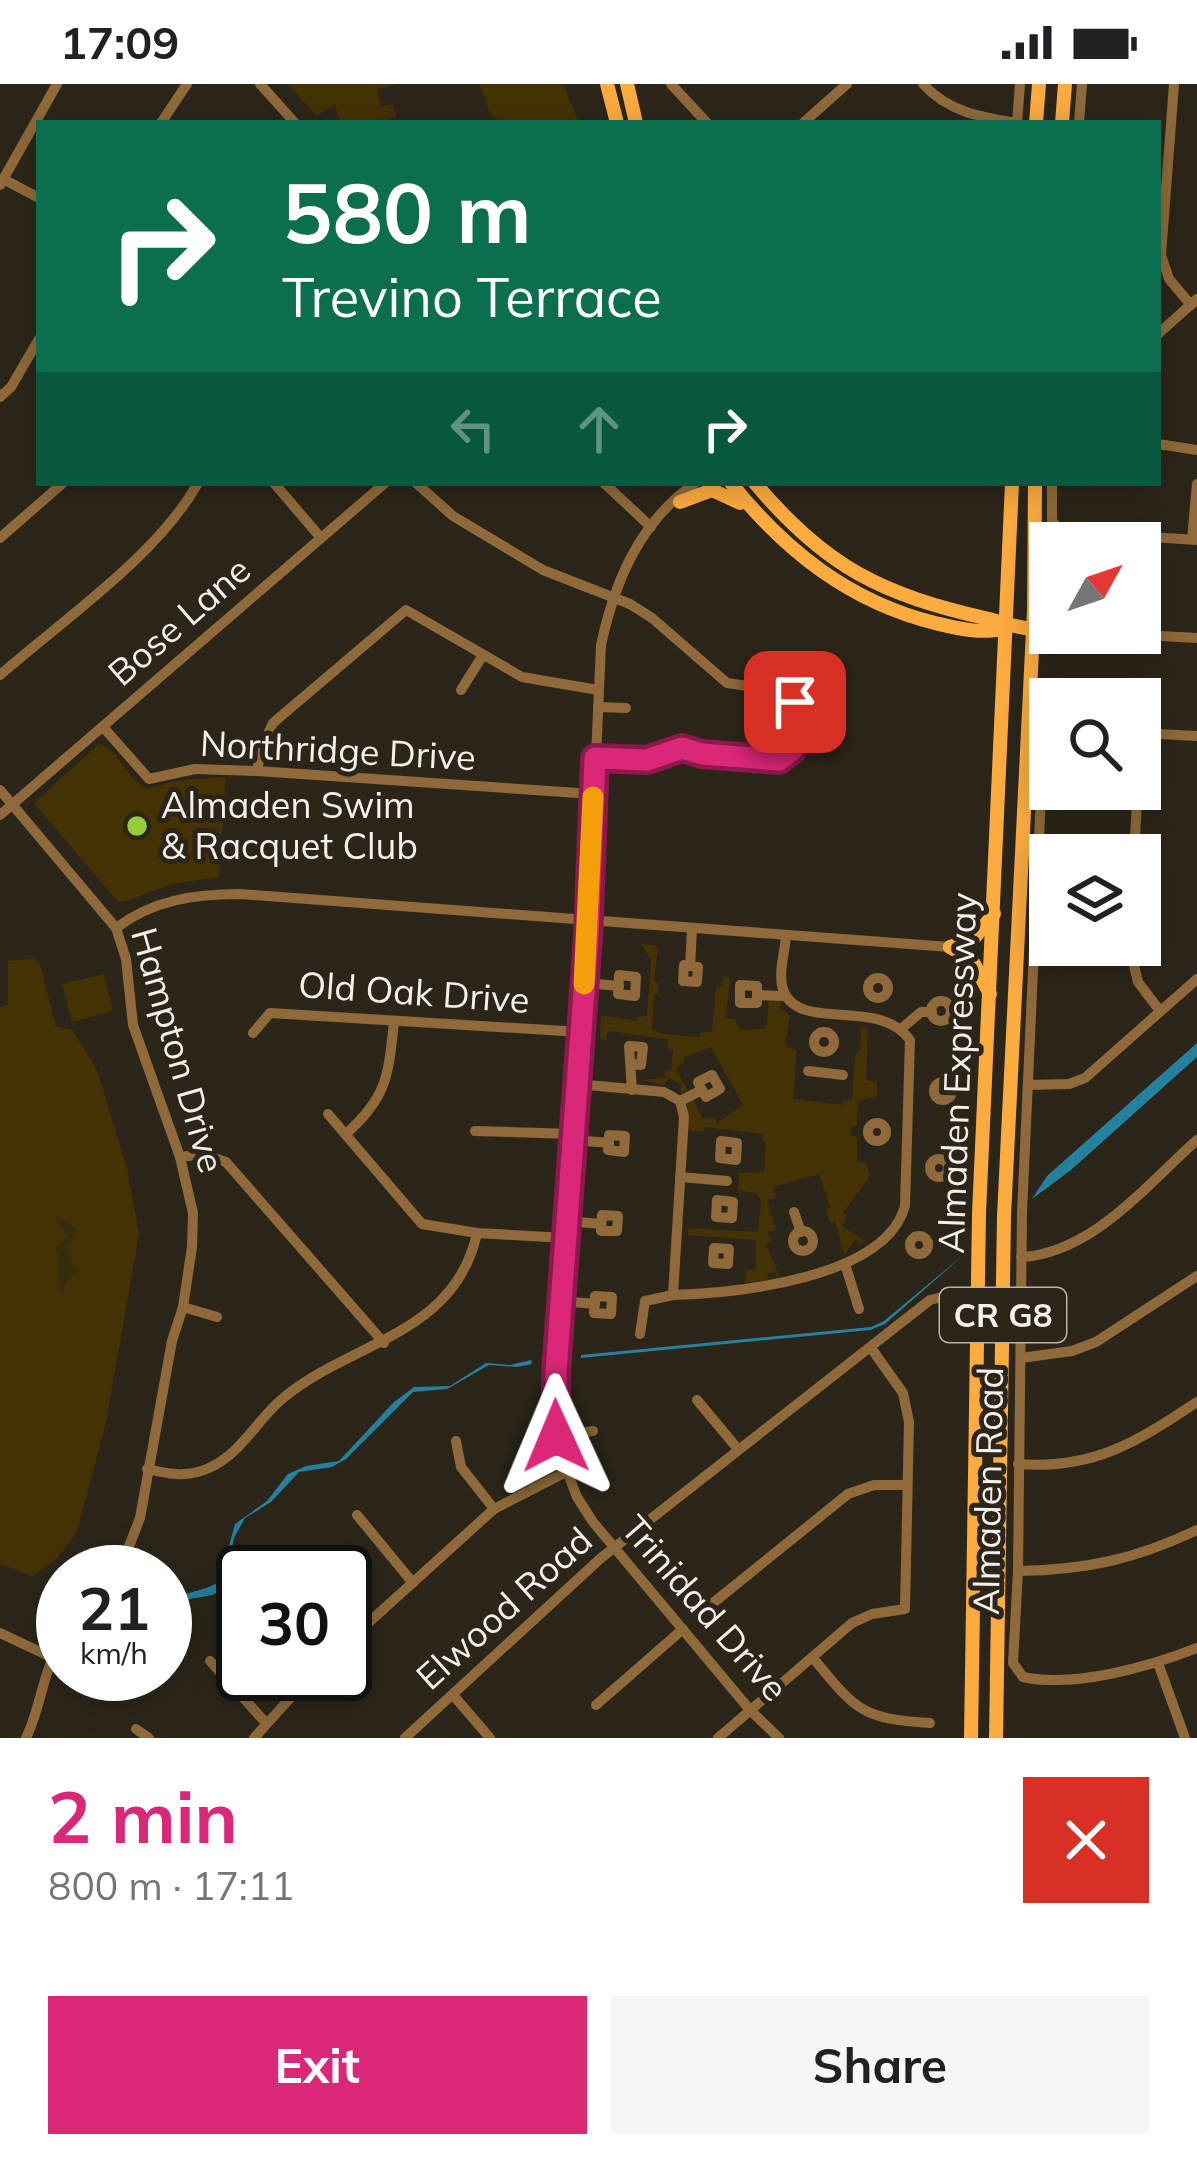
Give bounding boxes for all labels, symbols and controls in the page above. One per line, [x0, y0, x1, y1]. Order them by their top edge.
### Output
text: 17:09 [60, 14, 179, 70]
text: 580 m [282, 159, 532, 264]
icon: right [84, 168, 240, 324]
text: Trevino Terrace [282, 263, 662, 331]
icon: left [440, 396, 506, 462]
icon: ahead [566, 396, 632, 462]
icon: right [692, 396, 758, 462]
north arrow [1029, 522, 1161, 654]
map controls [1029, 522, 1161, 966]
street label: Bose Lane [98, 547, 259, 695]
pin [744, 651, 846, 753]
icon: arrive [762, 669, 828, 735]
button: search [1029, 678, 1161, 810]
street label: Northridge Drive [199, 720, 477, 779]
place label: Almaden Swim & Racquet Club [161, 782, 418, 868]
marker: Almaden Swim & Racquet Club [124, 813, 150, 839]
button: layers [1029, 834, 1161, 966]
street label: Almaden Expressway [928, 892, 985, 1254]
street label: Hampton Drive [122, 922, 235, 1177]
street label: Old Oak Drive [297, 961, 531, 1022]
road number: CR G8 [940, 1288, 1066, 1342]
street label: Almaden Road [963, 1367, 1012, 1615]
position arrow [493, 1373, 619, 1499]
street label: Trinidad Drive [612, 1506, 798, 1710]
street label: Elwood Road [406, 1517, 601, 1698]
speed limit sign: 30 [216, 1545, 372, 1701]
text: 21 [78, 1570, 150, 1645]
text: km/h [80, 1634, 148, 1672]
text: 2 min [48, 1771, 238, 1861]
button: close [1023, 1777, 1149, 1903]
text: 800 m · 17:11 [48, 1861, 294, 1910]
button: Exit [48, 1996, 587, 2134]
button: Share [611, 1996, 1149, 2134]

